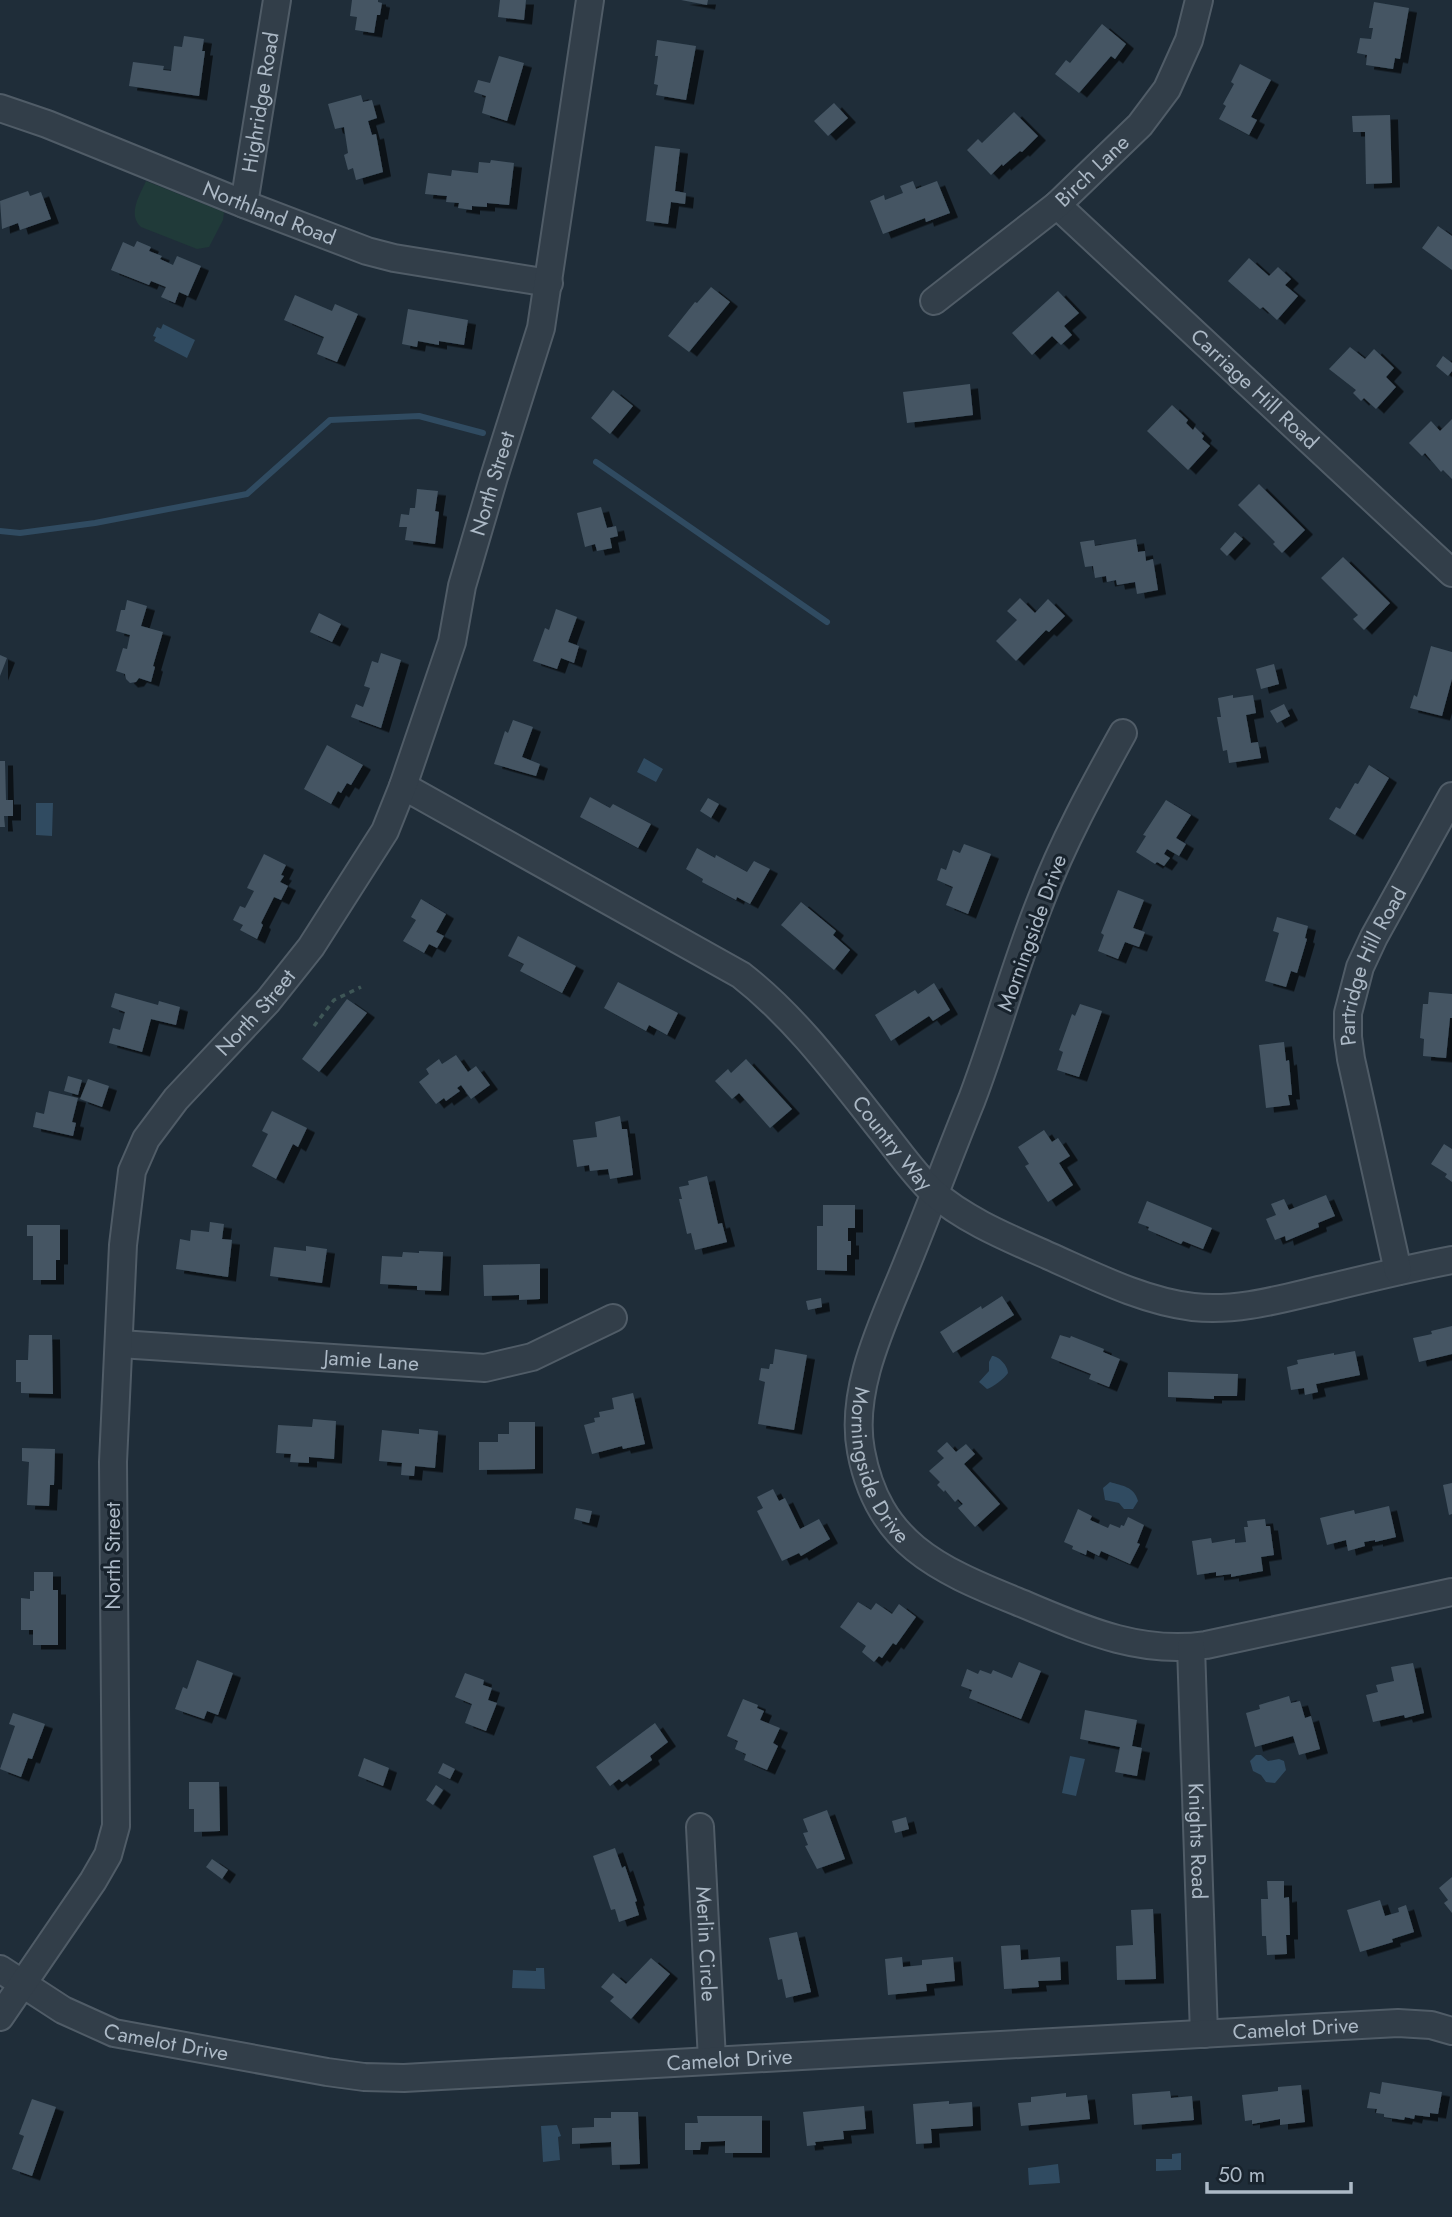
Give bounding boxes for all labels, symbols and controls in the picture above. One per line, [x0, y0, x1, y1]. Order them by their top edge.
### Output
street label: Highridge Road [234, 30, 287, 175]
street label: Birch Lane [1048, 128, 1136, 214]
street label: Northland Road [198, 174, 340, 253]
street label: Carriage Hill Road [1184, 322, 1325, 456]
street label: North Street [463, 428, 522, 539]
street label: Morningside Drive [990, 850, 1074, 1016]
street label: Partridge Hill Road [1333, 881, 1414, 1048]
street label: North Street [209, 963, 303, 1063]
street label: Country Way [845, 1089, 940, 1198]
street label: Jamie Lane [320, 1342, 420, 1379]
street label: Morningside Drive [844, 1385, 916, 1550]
street label: North Street [98, 1502, 128, 1610]
street label: Knights Road [1181, 1782, 1214, 1900]
street label: Merlin Circle [688, 1886, 724, 2002]
street label: Camelot Drive [1232, 2010, 1360, 2047]
street label: Camelot Drive [99, 2015, 231, 2069]
street label: Camelot Drive [666, 2042, 793, 2078]
scale bar [1207, 2150, 1350, 2194]
text: 50 m [1218, 2160, 1265, 2190]

